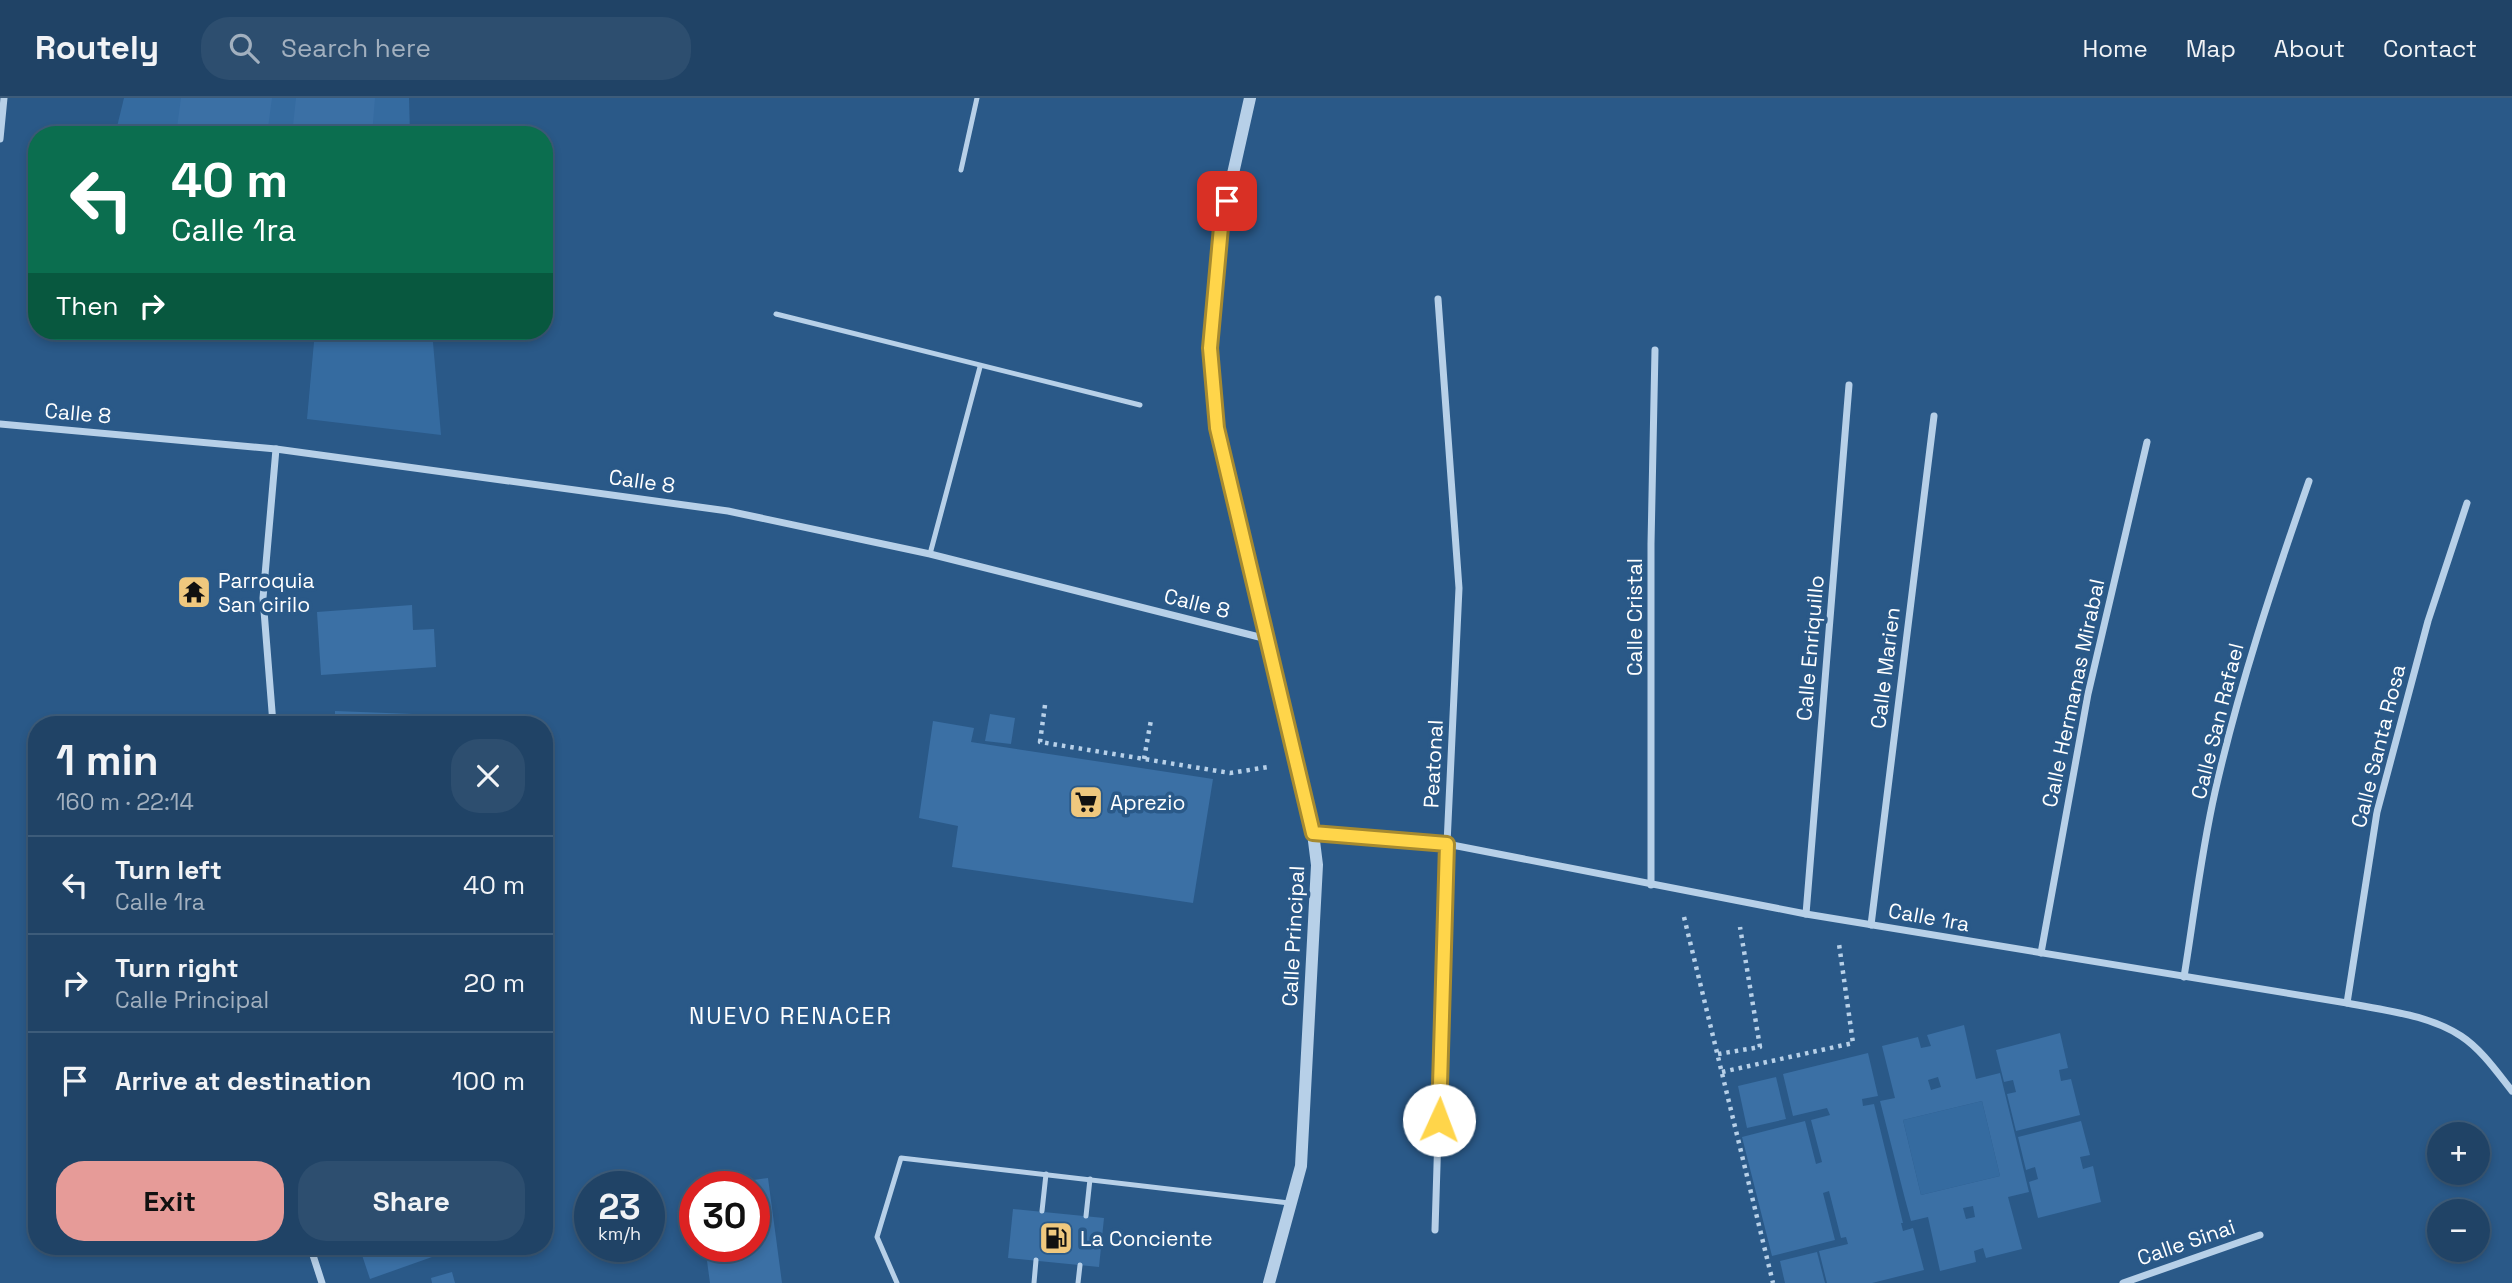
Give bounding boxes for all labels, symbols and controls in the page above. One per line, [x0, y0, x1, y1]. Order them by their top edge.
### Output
search box [201, 17, 691, 80]
text: Routely [35, 27, 159, 69]
icon: search [225, 29, 263, 67]
text: Search here [281, 31, 431, 65]
text: Home [2082, 33, 2148, 64]
text: Map [2186, 33, 2236, 64]
text: About [2274, 33, 2345, 64]
text: Contact [2383, 33, 2477, 64]
text: 40 m [171, 149, 288, 211]
icon: left [56, 154, 147, 245]
pin [1197, 171, 1257, 231]
icon: arrive [1208, 182, 1246, 220]
text: Calle 1ra [171, 210, 296, 250]
icon: right [133, 287, 171, 325]
text: Then [56, 289, 119, 323]
street label: Calle 8 [44, 397, 112, 429]
street label: Calle 8 [607, 463, 677, 499]
street label: Calle Cristal [1621, 558, 1648, 676]
place label: Parroquia San cirilo [218, 567, 315, 618]
temple icon: Parroquia San cirilo [175, 573, 213, 611]
street label: Calle Enriquillo [1790, 574, 1830, 722]
street label: Calle Hermanas Mirabal [2036, 576, 2110, 810]
street label: Calle 8 [1161, 582, 1233, 624]
street label: Calle Marien [1864, 606, 1906, 730]
street label: Calle San Rafael [2185, 640, 2249, 802]
street label: Calle Santa Rosa [2345, 661, 2411, 831]
street label: Peatonal [1417, 719, 1449, 809]
text: 1 min [56, 734, 159, 787]
button: close [451, 739, 525, 813]
supermarket icon: Aprezio [1067, 783, 1105, 821]
text: 160 m · 22:14 [56, 787, 194, 817]
place label: Aprezio [1110, 789, 1185, 816]
text: Turn left [115, 853, 222, 887]
street label: Calle Principal [1276, 865, 1310, 1007]
icon: left [56, 866, 94, 904]
text: 40 m [463, 868, 525, 902]
text: Calle 1ra [115, 887, 205, 917]
street label: Calle 1ra [1886, 897, 1972, 937]
text: Turn right [115, 951, 239, 985]
icon: right [56, 964, 94, 1002]
text: 20 m [464, 966, 525, 1000]
text: Calle Principal [115, 985, 269, 1015]
district label: NUEVO RENACER [689, 1001, 893, 1031]
icon: arrive [56, 1062, 94, 1100]
text: Arrive at destination [115, 1064, 372, 1098]
text: 100 m [452, 1064, 525, 1098]
position arrow [1402, 1083, 1476, 1157]
map controls [2427, 1122, 2490, 1262]
button: + [2427, 1122, 2490, 1185]
button: Exit [56, 1161, 284, 1241]
button: Share [298, 1161, 525, 1241]
speed limit sign: 30 [679, 1171, 770, 1262]
text: 23 [598, 1185, 641, 1229]
button: − [2427, 1199, 2490, 1262]
street label: Calle Sinai [2133, 1213, 2239, 1271]
fuel station icon: La Conciente [1037, 1219, 1075, 1257]
text: km/h [598, 1222, 641, 1245]
place label: La Conciente [1080, 1225, 1213, 1252]

